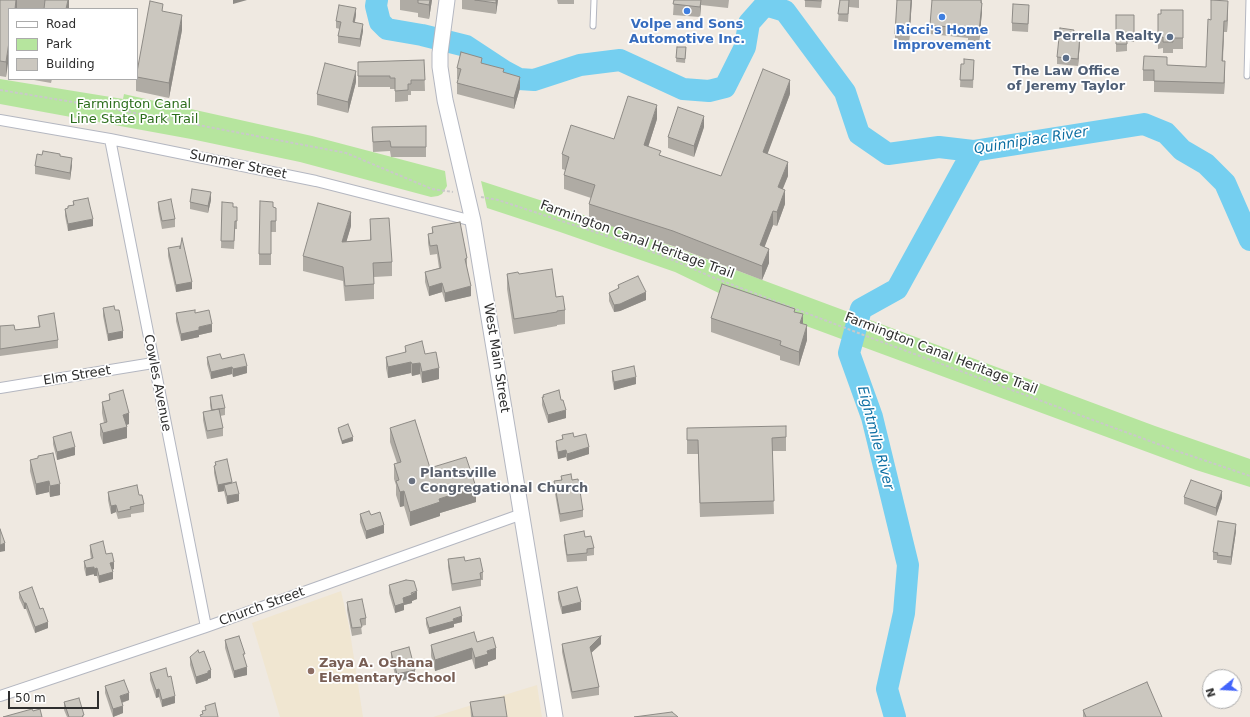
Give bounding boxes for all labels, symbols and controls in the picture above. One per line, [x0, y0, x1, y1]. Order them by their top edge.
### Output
marker: Volpe and Sons Automotive Inc. [682, 6, 692, 16]
legend [8, 8, 138, 80]
marker: Ricci's Home Improvement [937, 12, 947, 22]
text: Road [46, 17, 76, 31]
place label: Volpe and Sons Automotive Inc. [629, 17, 745, 48]
place label: Ricci's Home Improvement [893, 23, 991, 54]
place label: Perrella Realty [1053, 29, 1162, 45]
marker: Perrella Realty [1165, 32, 1175, 42]
text: Park [46, 37, 72, 51]
marker: The Law Office of Jeremy Taylor [1061, 53, 1071, 63]
text: Building [46, 57, 95, 71]
place label: The Law Office of Jeremy Taylor [1007, 64, 1125, 95]
park label: Farmington Canal Line State Park Trail [70, 97, 198, 128]
water label: Quinnipiac River [973, 124, 1089, 158]
street label: Summer Street [188, 147, 288, 183]
street label: Farmington Canal Heritage Trail [538, 198, 736, 282]
street label: West Main Street [480, 302, 512, 414]
street label: Farmington Canal Heritage Trail [842, 310, 1040, 398]
street label: Cowles Avenue [140, 333, 174, 433]
street label: Elm Street [42, 363, 112, 389]
water label: Eightmile River [853, 384, 897, 492]
place label: Plantsville Congregational Church [420, 466, 588, 497]
marker: Plantsville Congregational Church [407, 476, 417, 486]
street label: Church Street [217, 584, 307, 630]
place label: Zaya A. Oshana Elementary School [319, 656, 456, 687]
marker: Zaya A. Oshana Elementary School [306, 666, 316, 676]
north arrow [1202, 669, 1242, 709]
scale bar [10, 683, 101, 709]
text: N [1203, 686, 1219, 699]
text: 50 m [15, 691, 46, 705]

